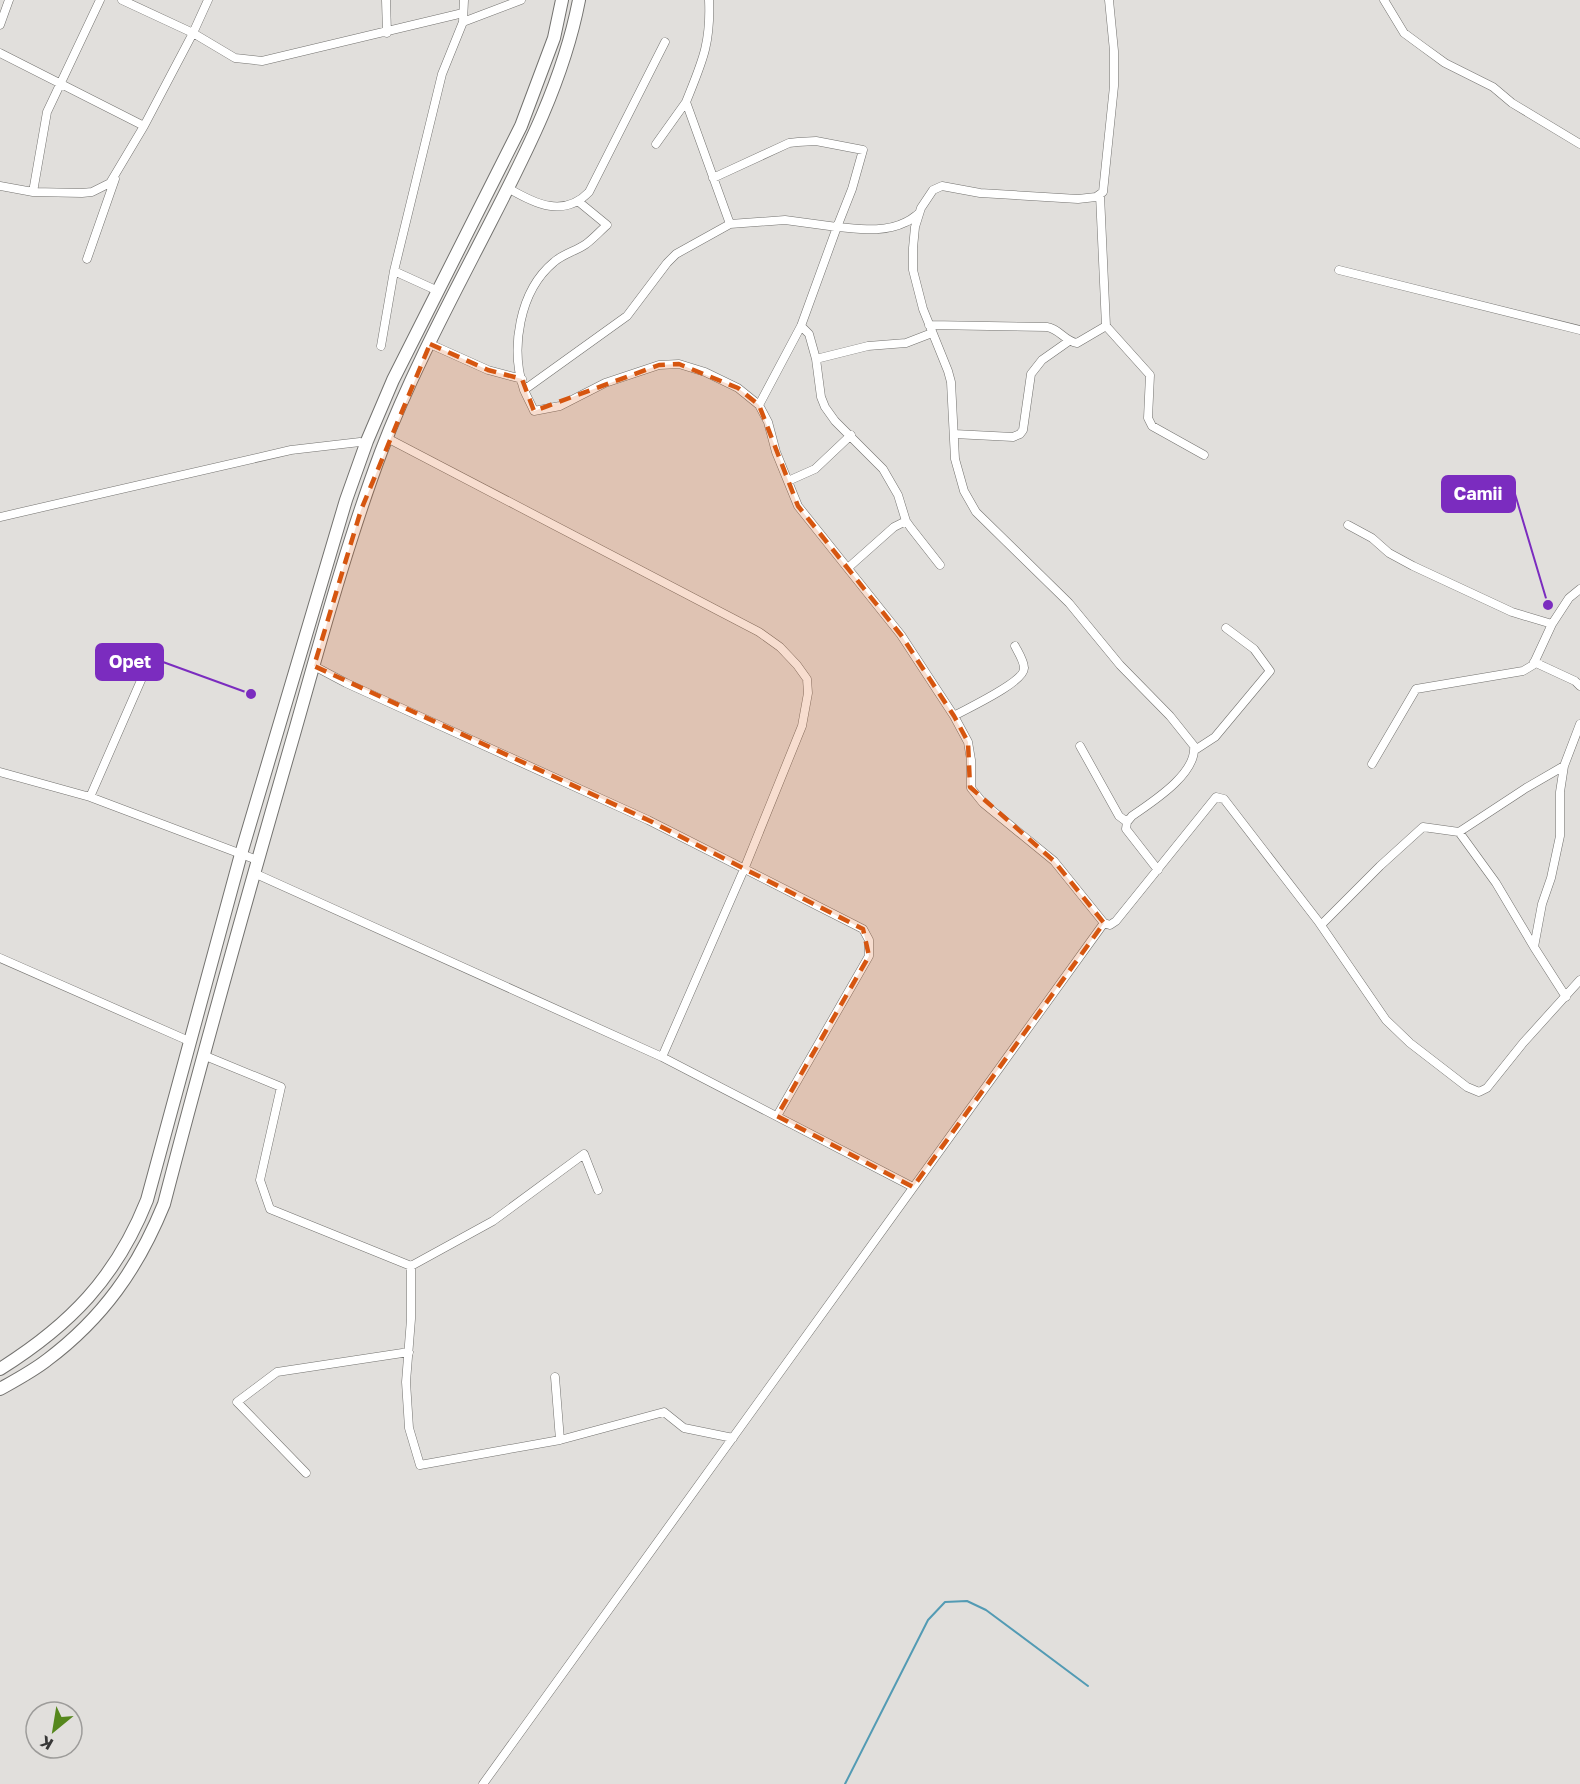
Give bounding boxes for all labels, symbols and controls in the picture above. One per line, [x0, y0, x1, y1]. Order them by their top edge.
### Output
callout: Camii [1442, 476, 1515, 512]
text: Camii [1454, 482, 1502, 504]
callout: Opet [96, 644, 163, 680]
text: Opet [109, 650, 151, 672]
north arrow [24, 1700, 84, 1760]
text: K [36, 1731, 57, 1755]

